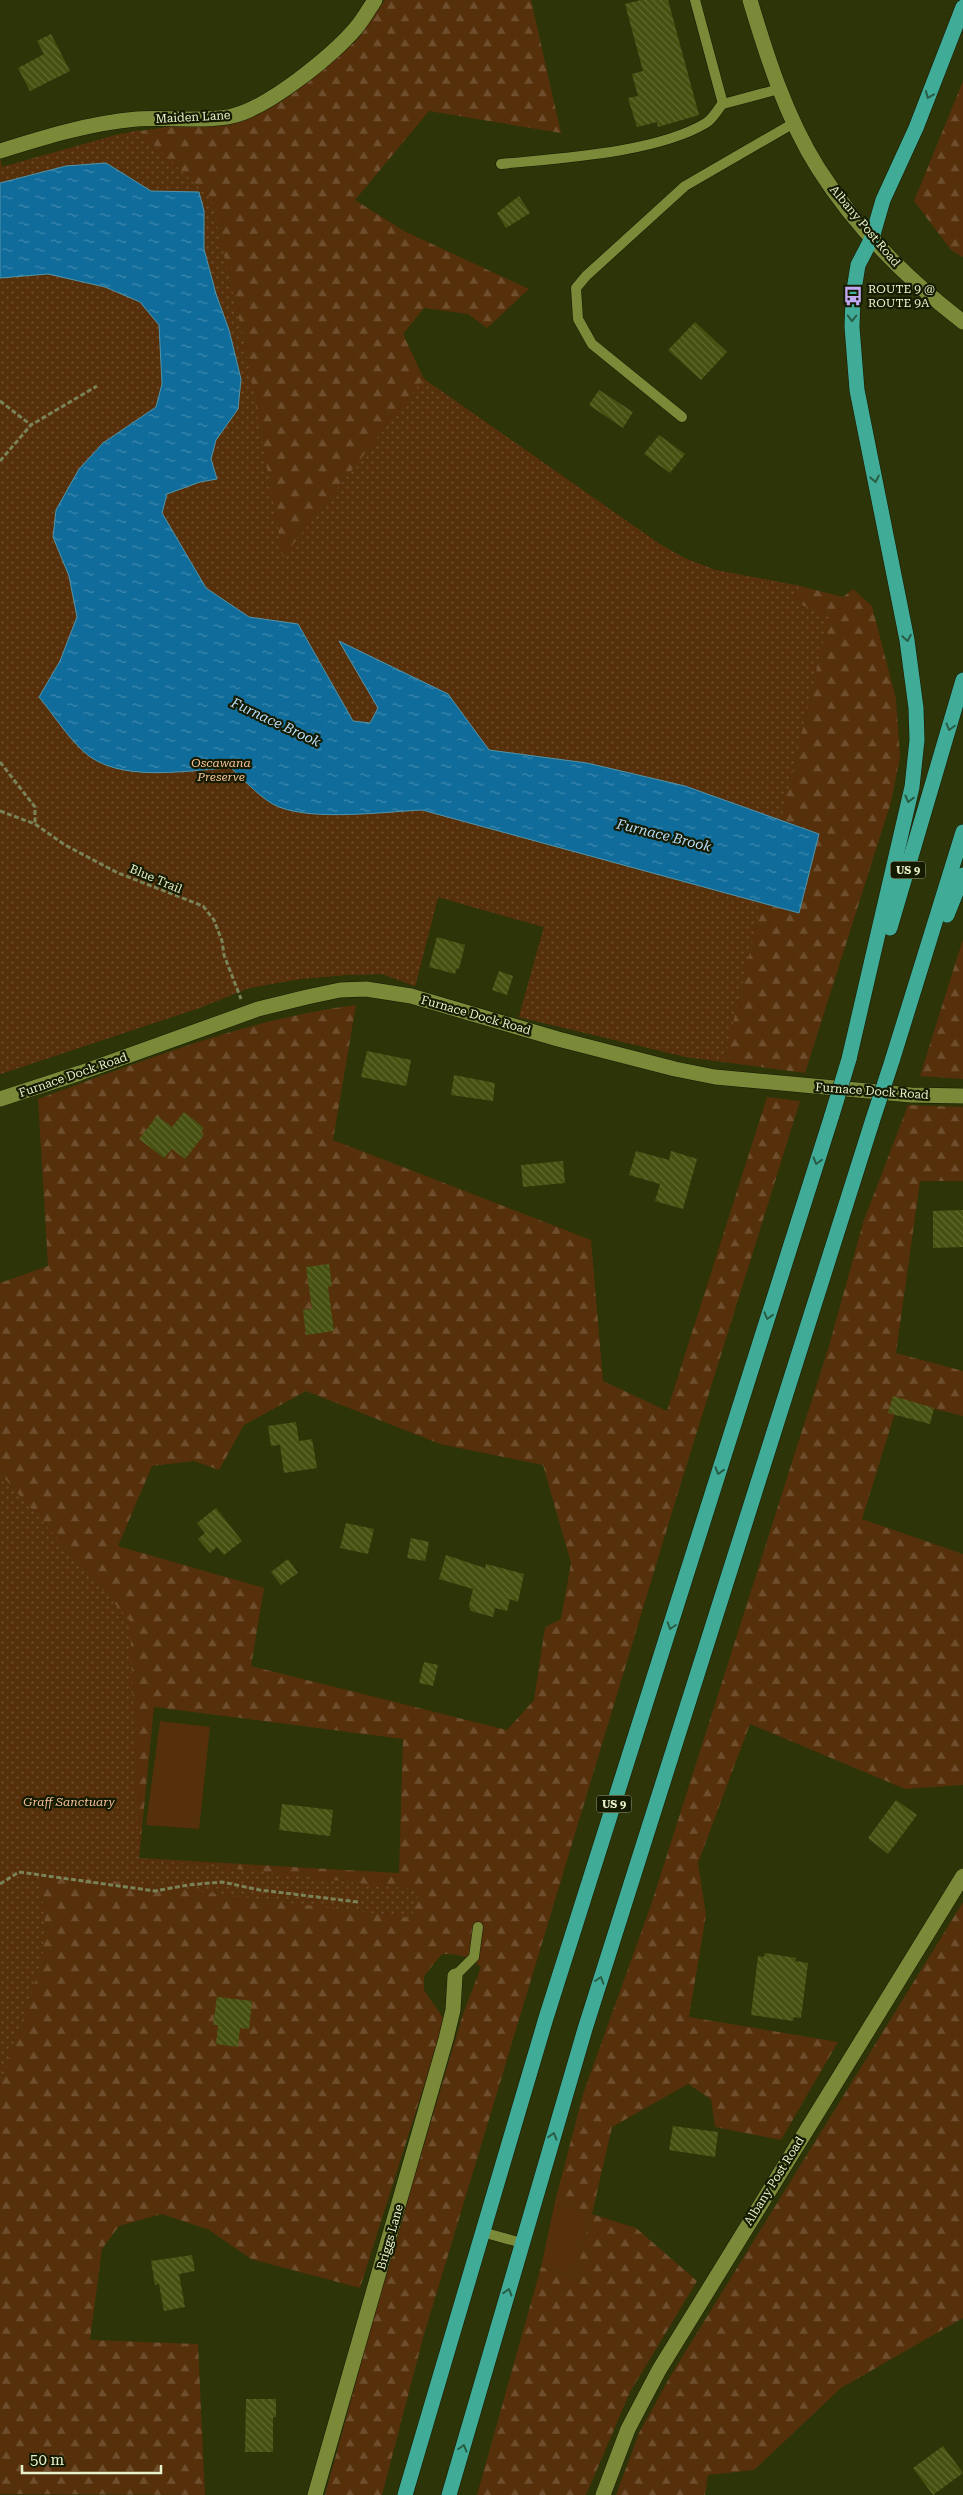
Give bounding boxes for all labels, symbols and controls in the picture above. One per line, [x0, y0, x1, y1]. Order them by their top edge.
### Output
one-way arrow [925, 91, 935, 99]
street label: Maiden Lane [155, 108, 231, 126]
street label: Albany Post Road [827, 183, 903, 270]
place label: ROUTE 9 @ ROUTE 9A [868, 282, 935, 310]
bus stop icon: ROUTE 9 @ ROUTE 9A [842, 285, 864, 307]
one-way arrow [847, 314, 857, 322]
one-way arrow [869, 474, 879, 483]
one-way arrow [901, 634, 911, 642]
water label: Furnace Brook [228, 694, 324, 750]
one-way arrow [945, 722, 956, 731]
park label: Oscawana Preserve [191, 756, 251, 784]
one-way arrow [905, 795, 915, 803]
water label: Furnace Brook [614, 815, 713, 855]
street label: Blue Trail [128, 862, 185, 896]
road number: US 9 [890, 862, 926, 878]
street label: Furnace Dock Road [419, 993, 533, 1037]
street label: Furnace Dock Road [17, 1050, 129, 1100]
street label: Furnace Dock Road [815, 1080, 929, 1102]
one-way arrow [813, 1157, 823, 1165]
one-way arrow [764, 1312, 774, 1320]
one-way arrow [715, 1467, 725, 1475]
one-way arrow [666, 1622, 676, 1630]
park label: Graff Sanctuary [23, 1795, 116, 1809]
road number: US 9 [596, 1796, 632, 1812]
one-way arrow [595, 1977, 605, 1985]
one-way arrow [547, 2132, 557, 2140]
street label: Albany Post Road [741, 2134, 807, 2228]
street label: Briggs Lane [374, 2202, 406, 2271]
one-way arrow [502, 2288, 512, 2297]
scale bar [22, 2442, 161, 2474]
one-way arrow [457, 2444, 468, 2453]
text: 50 m [30, 2451, 65, 2469]

